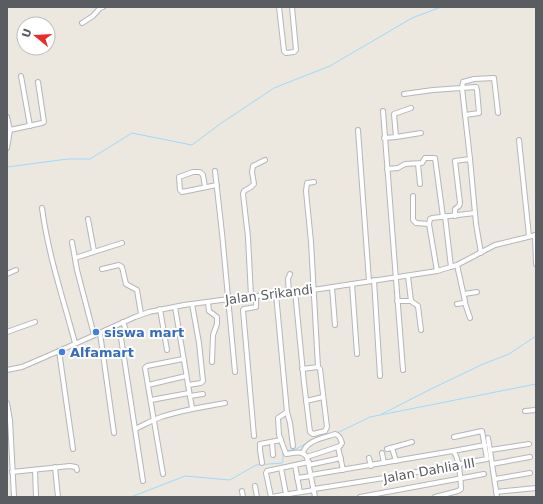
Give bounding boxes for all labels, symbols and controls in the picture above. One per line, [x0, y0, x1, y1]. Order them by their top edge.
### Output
north arrow [16, 16, 56, 56]
text: U [19, 27, 35, 39]
street label: Jalan Srikandi [223, 282, 314, 307]
place label: siswa mart [104, 325, 184, 340]
marker: siswa mart [91, 327, 101, 337]
place label: Alfamart [70, 345, 134, 360]
marker: Alfamart [57, 347, 67, 357]
street label: Jalan Dahlia III [381, 455, 476, 486]

